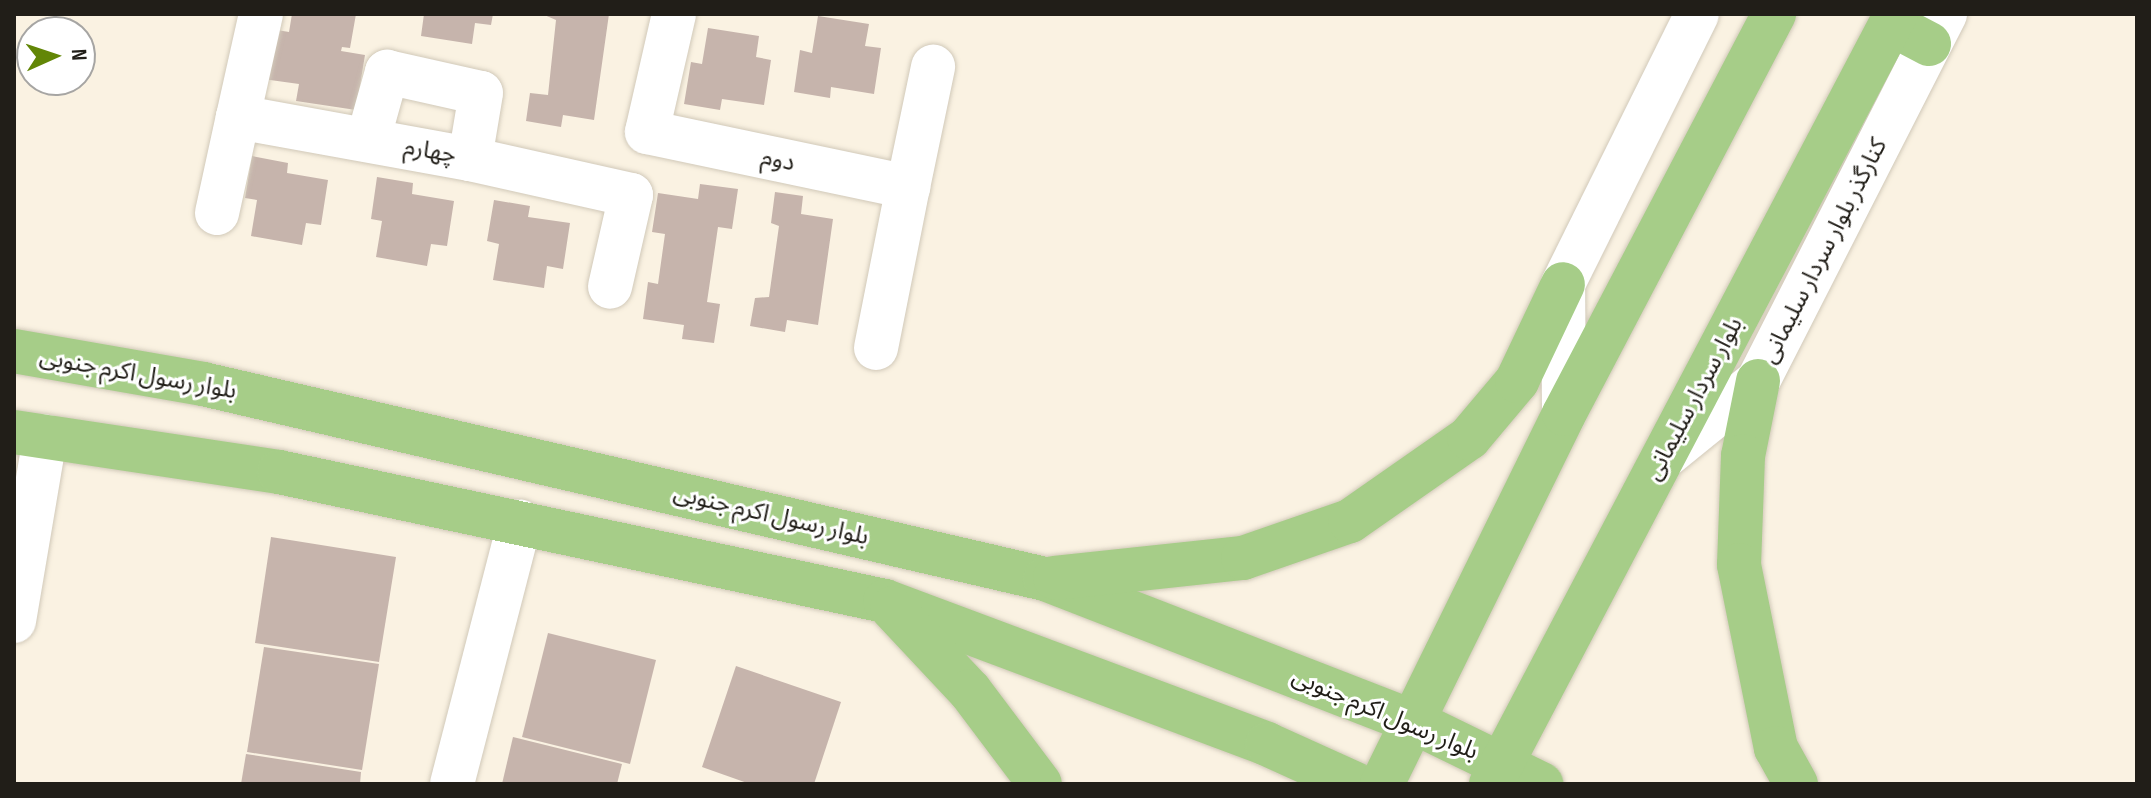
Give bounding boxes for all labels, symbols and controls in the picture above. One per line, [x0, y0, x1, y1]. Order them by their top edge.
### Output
north arrow [16, 16, 96, 96]
text: N [65, 48, 92, 61]
street label: چهارم [402, 132, 458, 170]
street label: کنارگذر بلوار سردار سلیمانی [1755, 134, 1893, 368]
street label: دوم [758, 142, 798, 178]
street label: بلوار سردار سلیمانی [1639, 312, 1749, 486]
street label: بلوار رسول اکرم جنوبی [37, 343, 239, 405]
street label: بلوار رسول اکرم جنوبی [671, 479, 871, 551]
street label: بلوار رسول اکرم جنوبی [1288, 662, 1482, 766]

